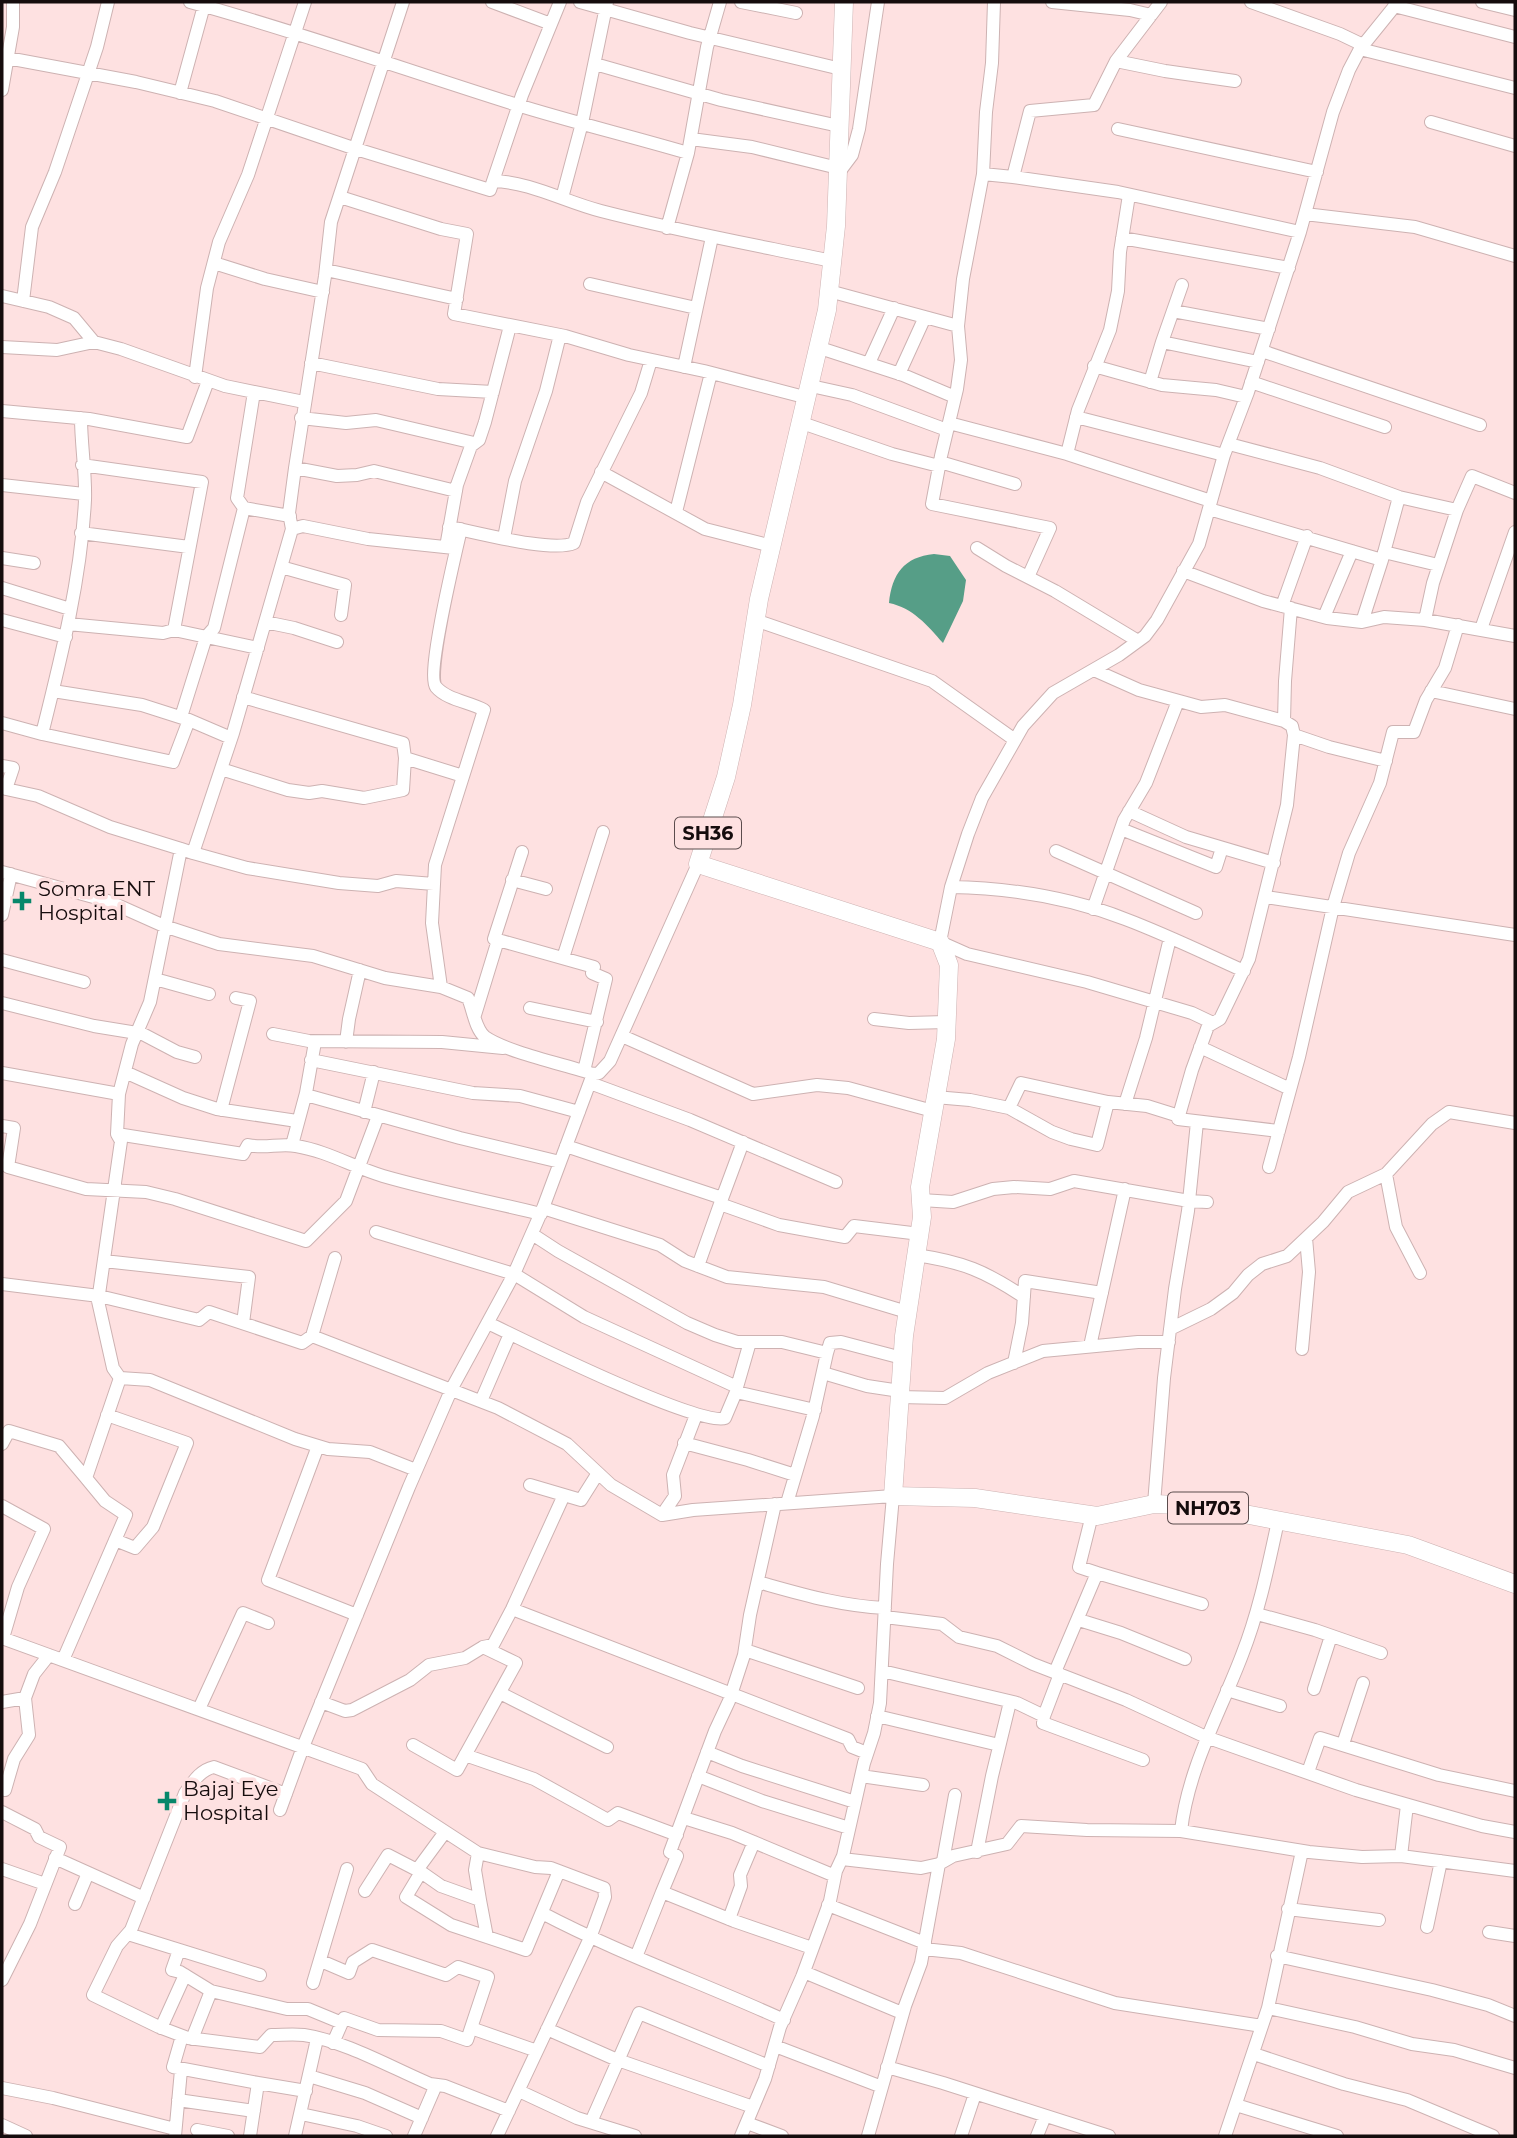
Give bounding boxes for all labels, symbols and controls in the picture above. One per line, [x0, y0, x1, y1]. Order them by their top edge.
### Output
road number: SH36 [675, 818, 741, 848]
place label: Somra ENT Hospital [38, 876, 155, 925]
marker: Somra ENT Hospital [12, 891, 32, 911]
road number: NH703 [1168, 1492, 1248, 1524]
place label: Bajaj Eye Hospital [183, 1776, 278, 1825]
marker: Bajaj Eye Hospital [157, 1791, 177, 1811]

